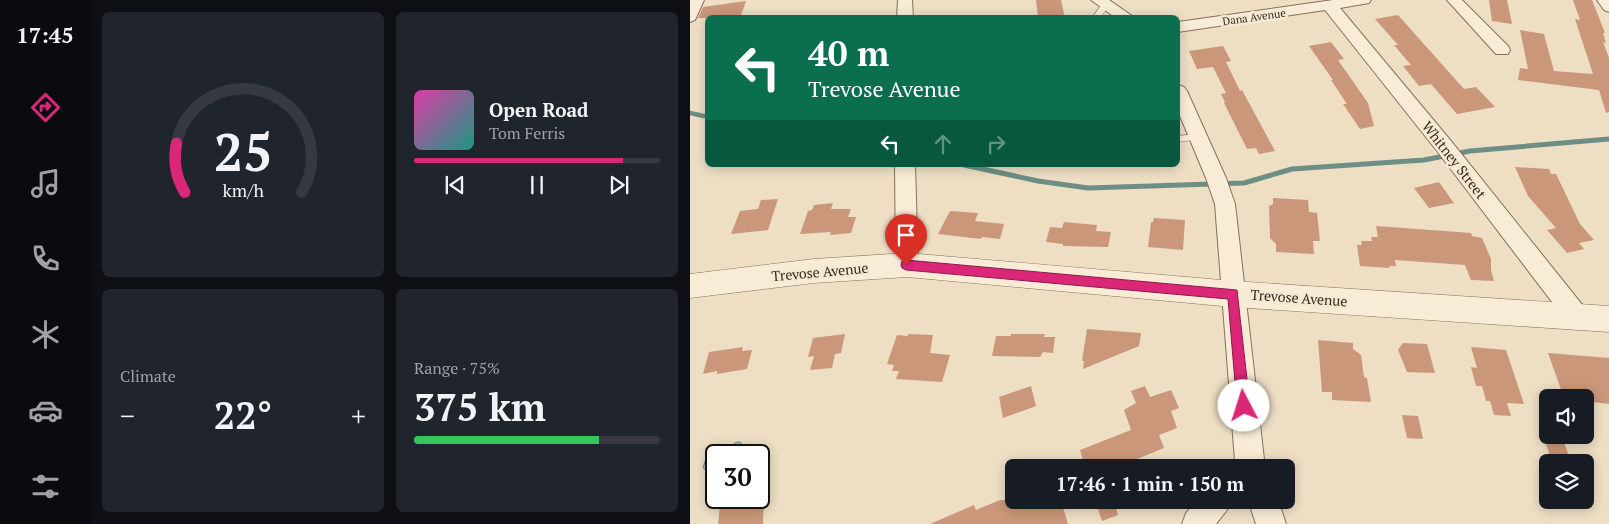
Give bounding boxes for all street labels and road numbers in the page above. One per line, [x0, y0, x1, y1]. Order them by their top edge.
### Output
street label: Dana Avenue [1221, 6, 1287, 28]
street label: Whitney Street [1418, 117, 1491, 203]
street label: Trevose Avenue [771, 258, 869, 285]
street label: Trevose Avenue [1250, 285, 1348, 310]

